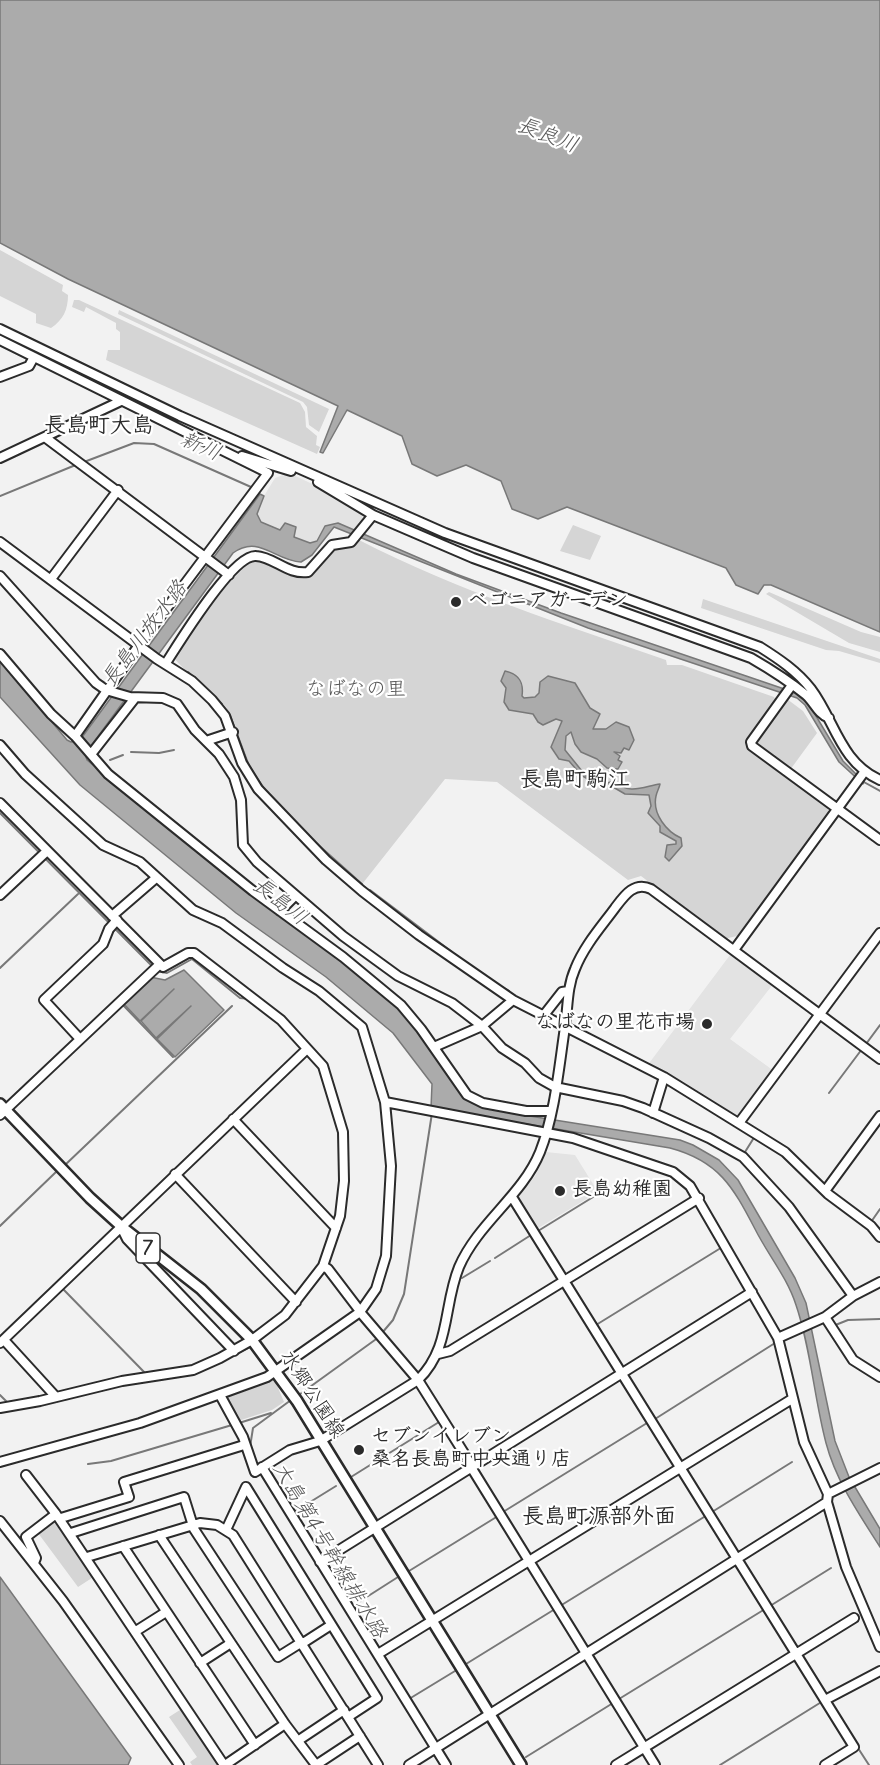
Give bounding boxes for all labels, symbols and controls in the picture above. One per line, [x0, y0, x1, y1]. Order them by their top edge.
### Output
water label: 長良川 [513, 114, 581, 160]
district label: 長島町大島 [44, 414, 154, 440]
water label: 新川 [176, 428, 224, 468]
water label: 長島川放水路 [98, 577, 194, 693]
place label: ベゴニアガーデン [468, 590, 628, 614]
marker: ベゴニアガーデン [449, 595, 463, 609]
park label: なばなの里 [306, 679, 406, 703]
district label: 長島町駒江 [520, 768, 630, 794]
water label: 長島川 [246, 874, 312, 932]
place label: なばなの里花市場 [535, 1012, 695, 1036]
marker: なばなの里花市場 [700, 1017, 714, 1031]
place label: 長島幼稚園 [572, 1179, 672, 1203]
marker: 長島幼稚園 [553, 1184, 567, 1198]
road number: 7 [136, 1233, 160, 1263]
street label: 水郷公園線 [274, 1347, 348, 1443]
place label: セブンイレブン 桑名長島町中央通り店 [371, 1426, 571, 1473]
marker: セブンイレブン 桑名長島町中央通り店 [352, 1443, 366, 1457]
water label: 大島第4号幹線排水路 [265, 1458, 391, 1644]
district label: 長島町源部外面 [522, 1505, 676, 1531]

